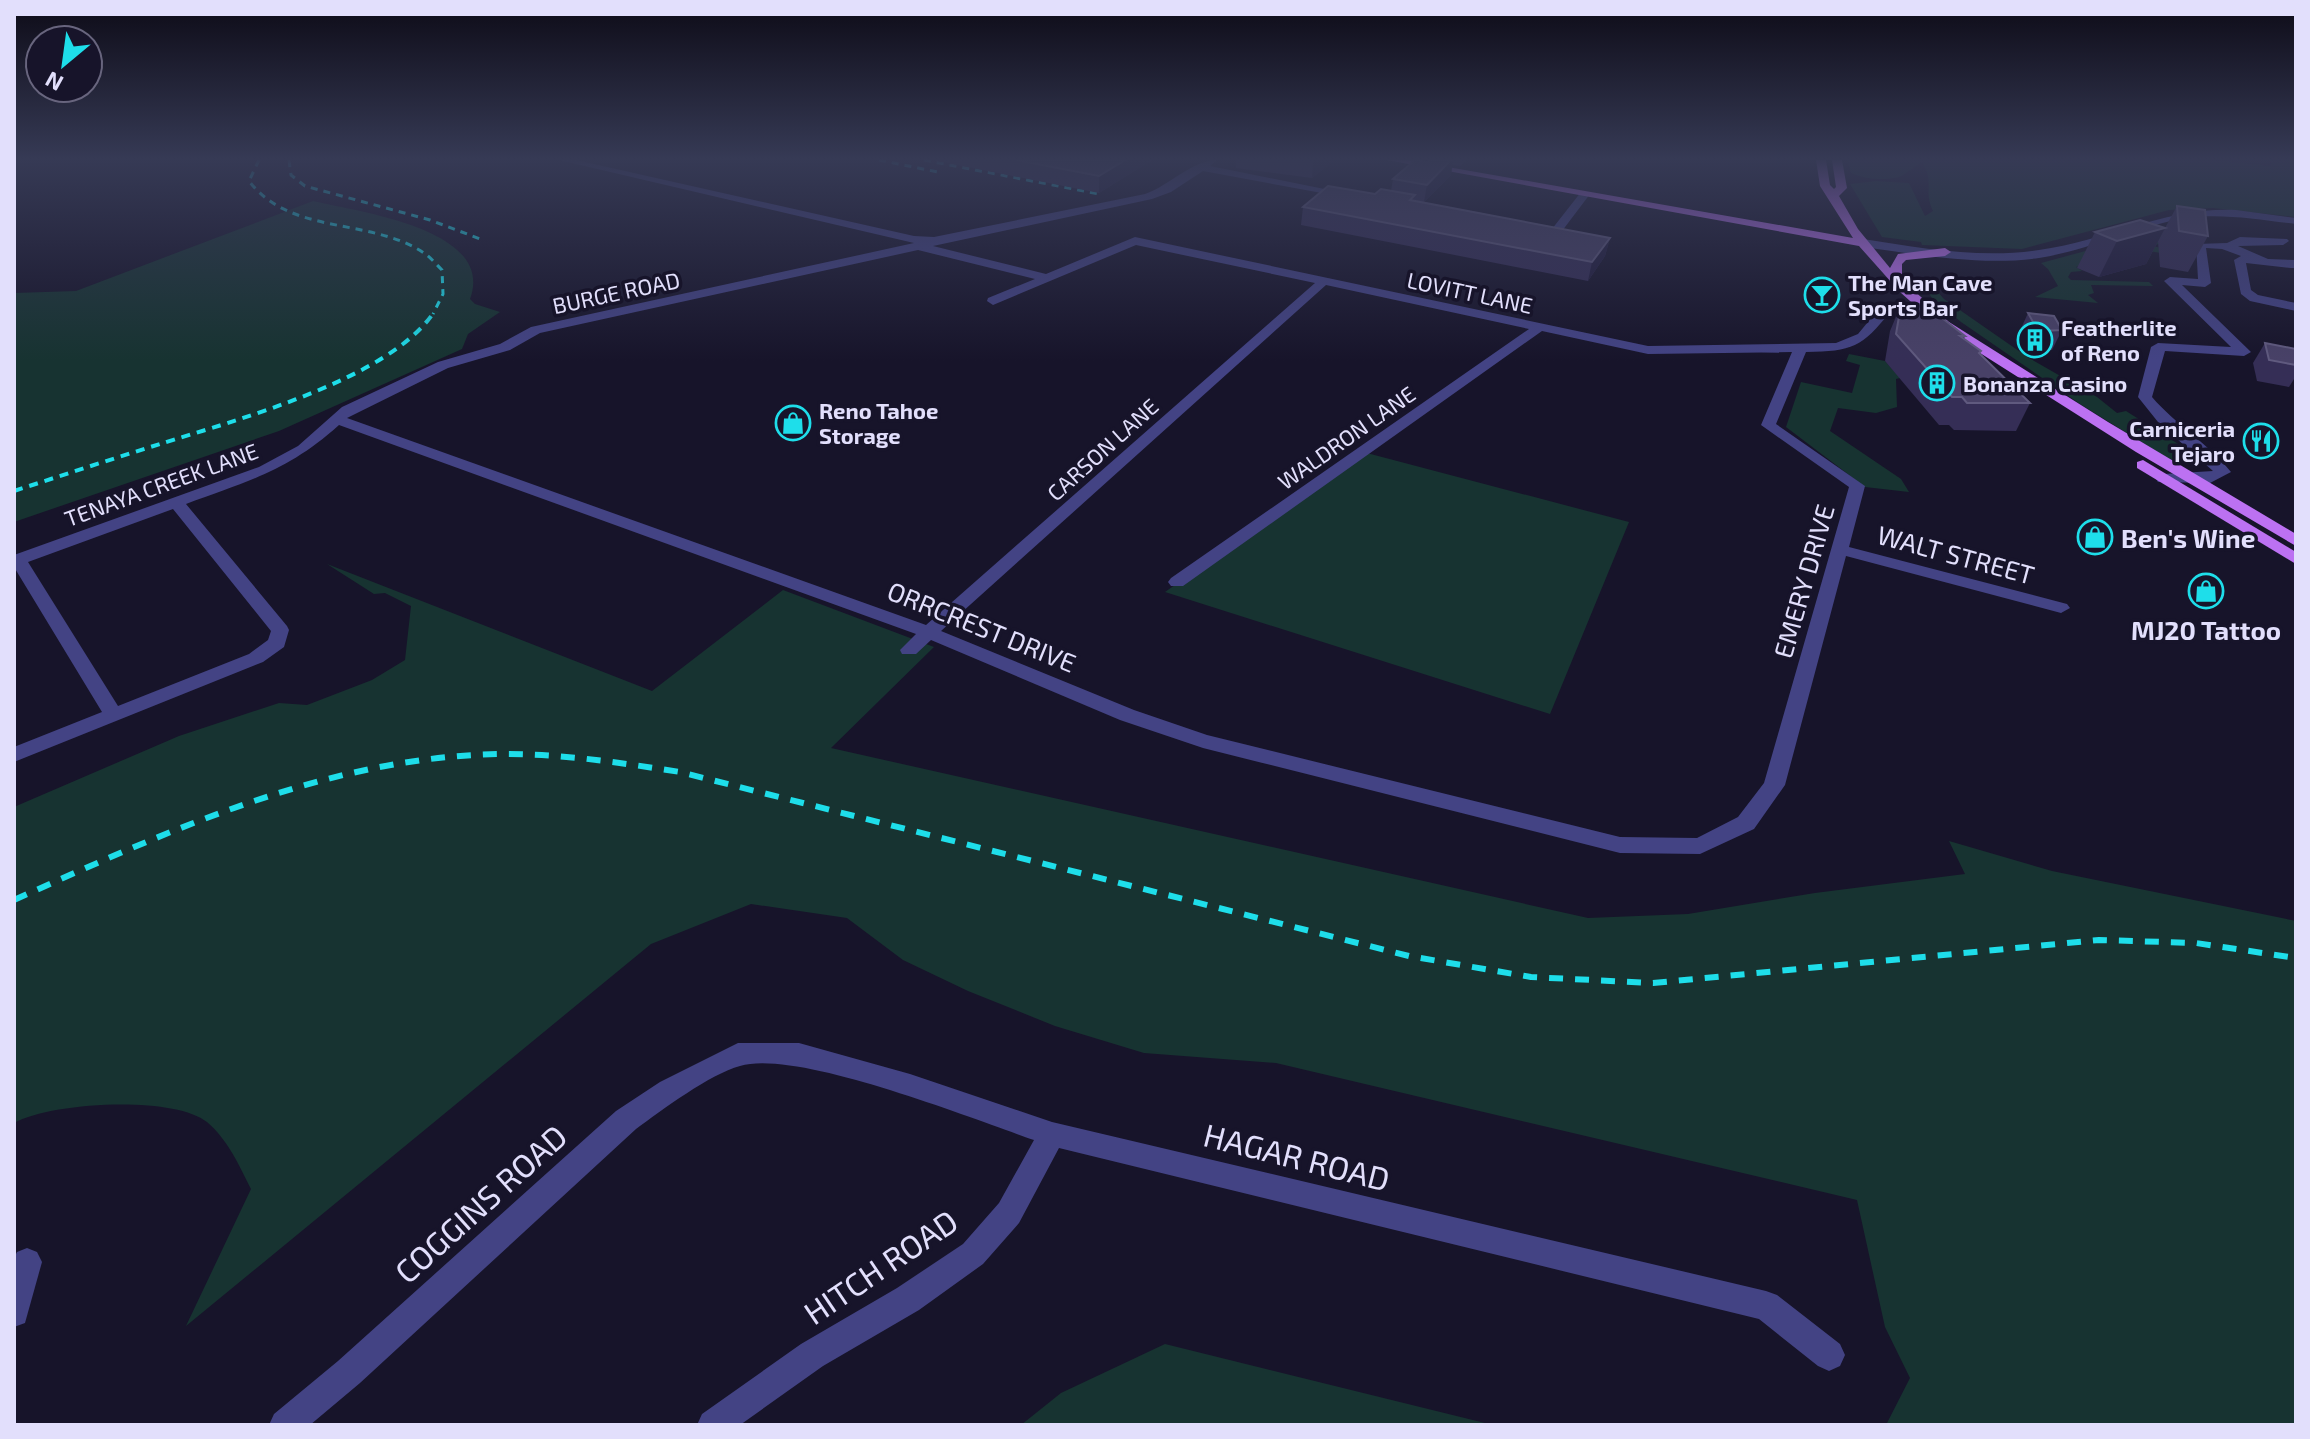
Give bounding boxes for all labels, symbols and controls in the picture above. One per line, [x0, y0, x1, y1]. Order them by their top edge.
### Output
north arrow [24, 24, 104, 104]
text: N [41, 67, 67, 98]
street label: BURGE ROAD [550, 266, 682, 318]
street label: LOVITT LANE [1405, 266, 1535, 318]
place label: The Man Cave Sports Bar [1848, 269, 1992, 320]
bar icon: The Man Cave Sports Bar [1803, 276, 1841, 314]
place label: Featherlite of Reno [2061, 314, 2177, 365]
building icon: Featherlite of Reno [2016, 321, 2054, 359]
building icon: Bonanza Casino [1918, 364, 1956, 402]
place label: Bonanza Casino [1963, 370, 2127, 396]
street label: WALDRON LANE [1272, 380, 1420, 494]
street label: CARSON LANE [1041, 392, 1163, 506]
place label: Reno Tahoe Storage [819, 397, 938, 448]
shop icon: Reno Tahoe Storage [774, 404, 812, 442]
place label: Carniceria Tejaro [2129, 415, 2235, 466]
restaurant icon: Carniceria Tejaro [2242, 422, 2280, 460]
street label: TENAYA CREEK LANE [61, 437, 261, 531]
street label: EMERY DRIVE [1766, 501, 1840, 661]
street label: WALT STREET [1874, 518, 2038, 590]
shop icon: Ben's Wine [2076, 518, 2114, 556]
place label: Ben's Wine [2121, 522, 2255, 553]
shop icon: MJ20 Tattoo [2187, 572, 2225, 610]
street label: ORRCREST DRIVE [883, 574, 1081, 678]
place label: MJ20 Tattoo [2131, 614, 2281, 645]
street label: HAGAR ROAD [1200, 1115, 1394, 1197]
street label: COGGINS ROAD [386, 1116, 574, 1290]
street label: HITCH ROAD [796, 1201, 964, 1331]

